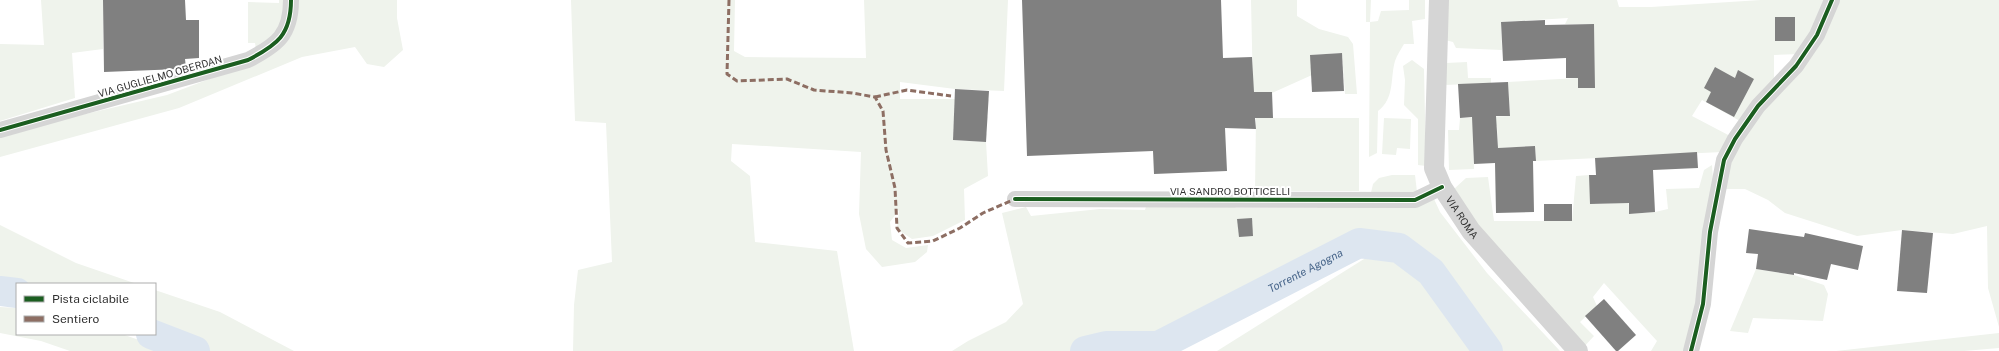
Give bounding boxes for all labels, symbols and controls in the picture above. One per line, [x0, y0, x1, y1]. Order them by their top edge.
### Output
street label: VIA GUGLIELMO OBERDAN [97, 53, 223, 99]
street label: VIA SANDRO BOTTICELLI [1170, 185, 1290, 197]
street label: VIA ROMA [1443, 194, 1481, 241]
water label: Torrente Agogna [1266, 246, 1345, 295]
legend [16, 283, 156, 335]
text: Pista ciclabile [52, 292, 129, 306]
text: Sentiero [52, 312, 100, 326]

